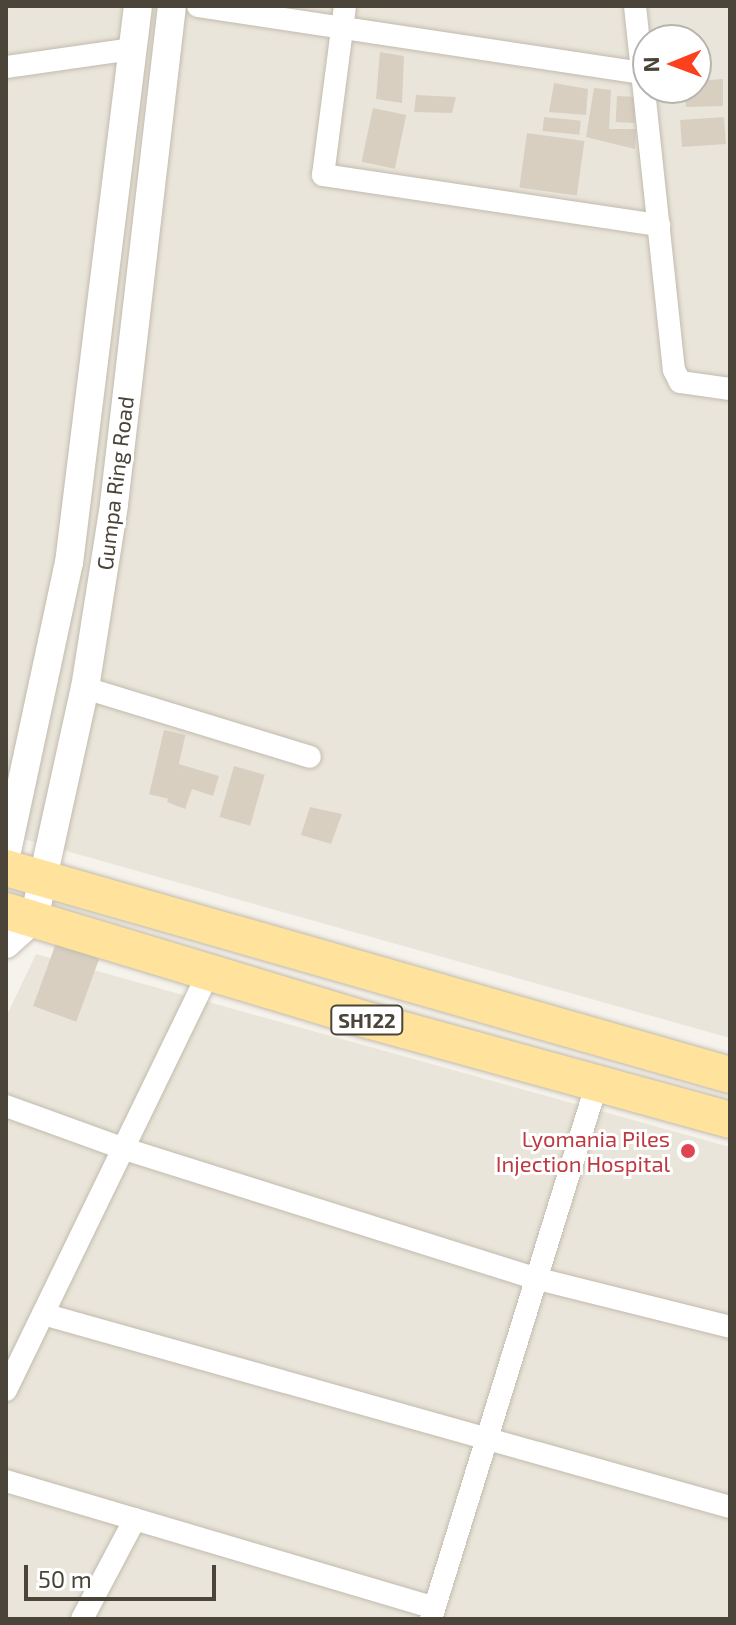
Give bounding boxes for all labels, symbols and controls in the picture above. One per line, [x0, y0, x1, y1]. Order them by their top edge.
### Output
north arrow [632, 24, 712, 104]
text: N [637, 56, 663, 73]
street label: Gumpa Ring Road [91, 395, 139, 571]
road number: SH122 [329, 1004, 405, 1036]
place label: Lyomania Piles Injection Hospital [496, 1125, 670, 1176]
marker: Lyomania Piles Injection Hospital [677, 1140, 699, 1162]
scale bar [28, 1549, 220, 1599]
text: 50 m [38, 1564, 92, 1593]

